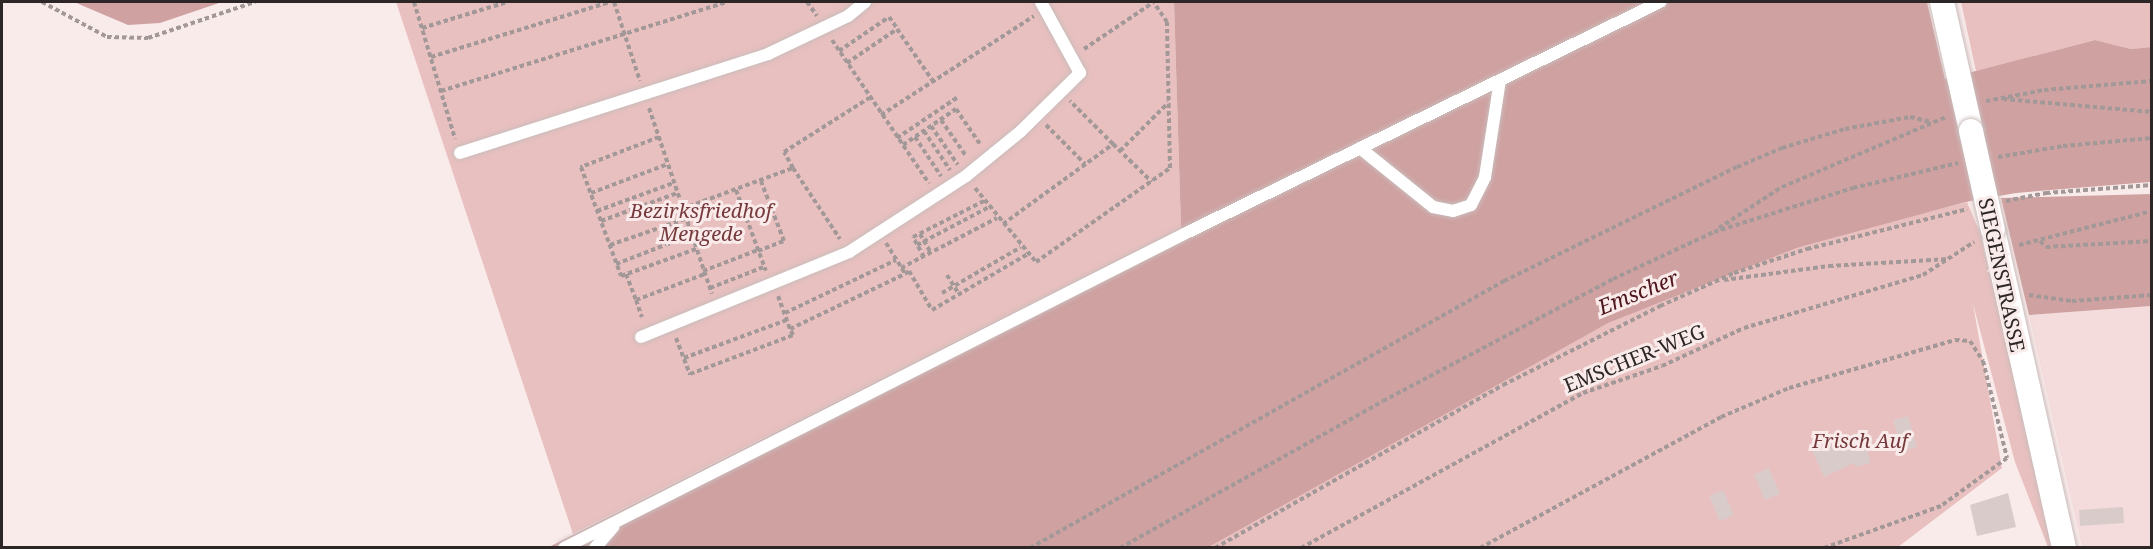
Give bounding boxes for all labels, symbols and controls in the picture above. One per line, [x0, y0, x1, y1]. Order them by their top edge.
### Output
street label: SIEGENSTRASSE [1974, 196, 2030, 354]
park label: Bezirksfriedhof Mengede [630, 198, 772, 245]
water label: Emscher [1594, 264, 1682, 320]
street label: EMSCHER-WEG [1560, 319, 1708, 397]
park label: Frisch Auf [1812, 428, 1908, 452]

